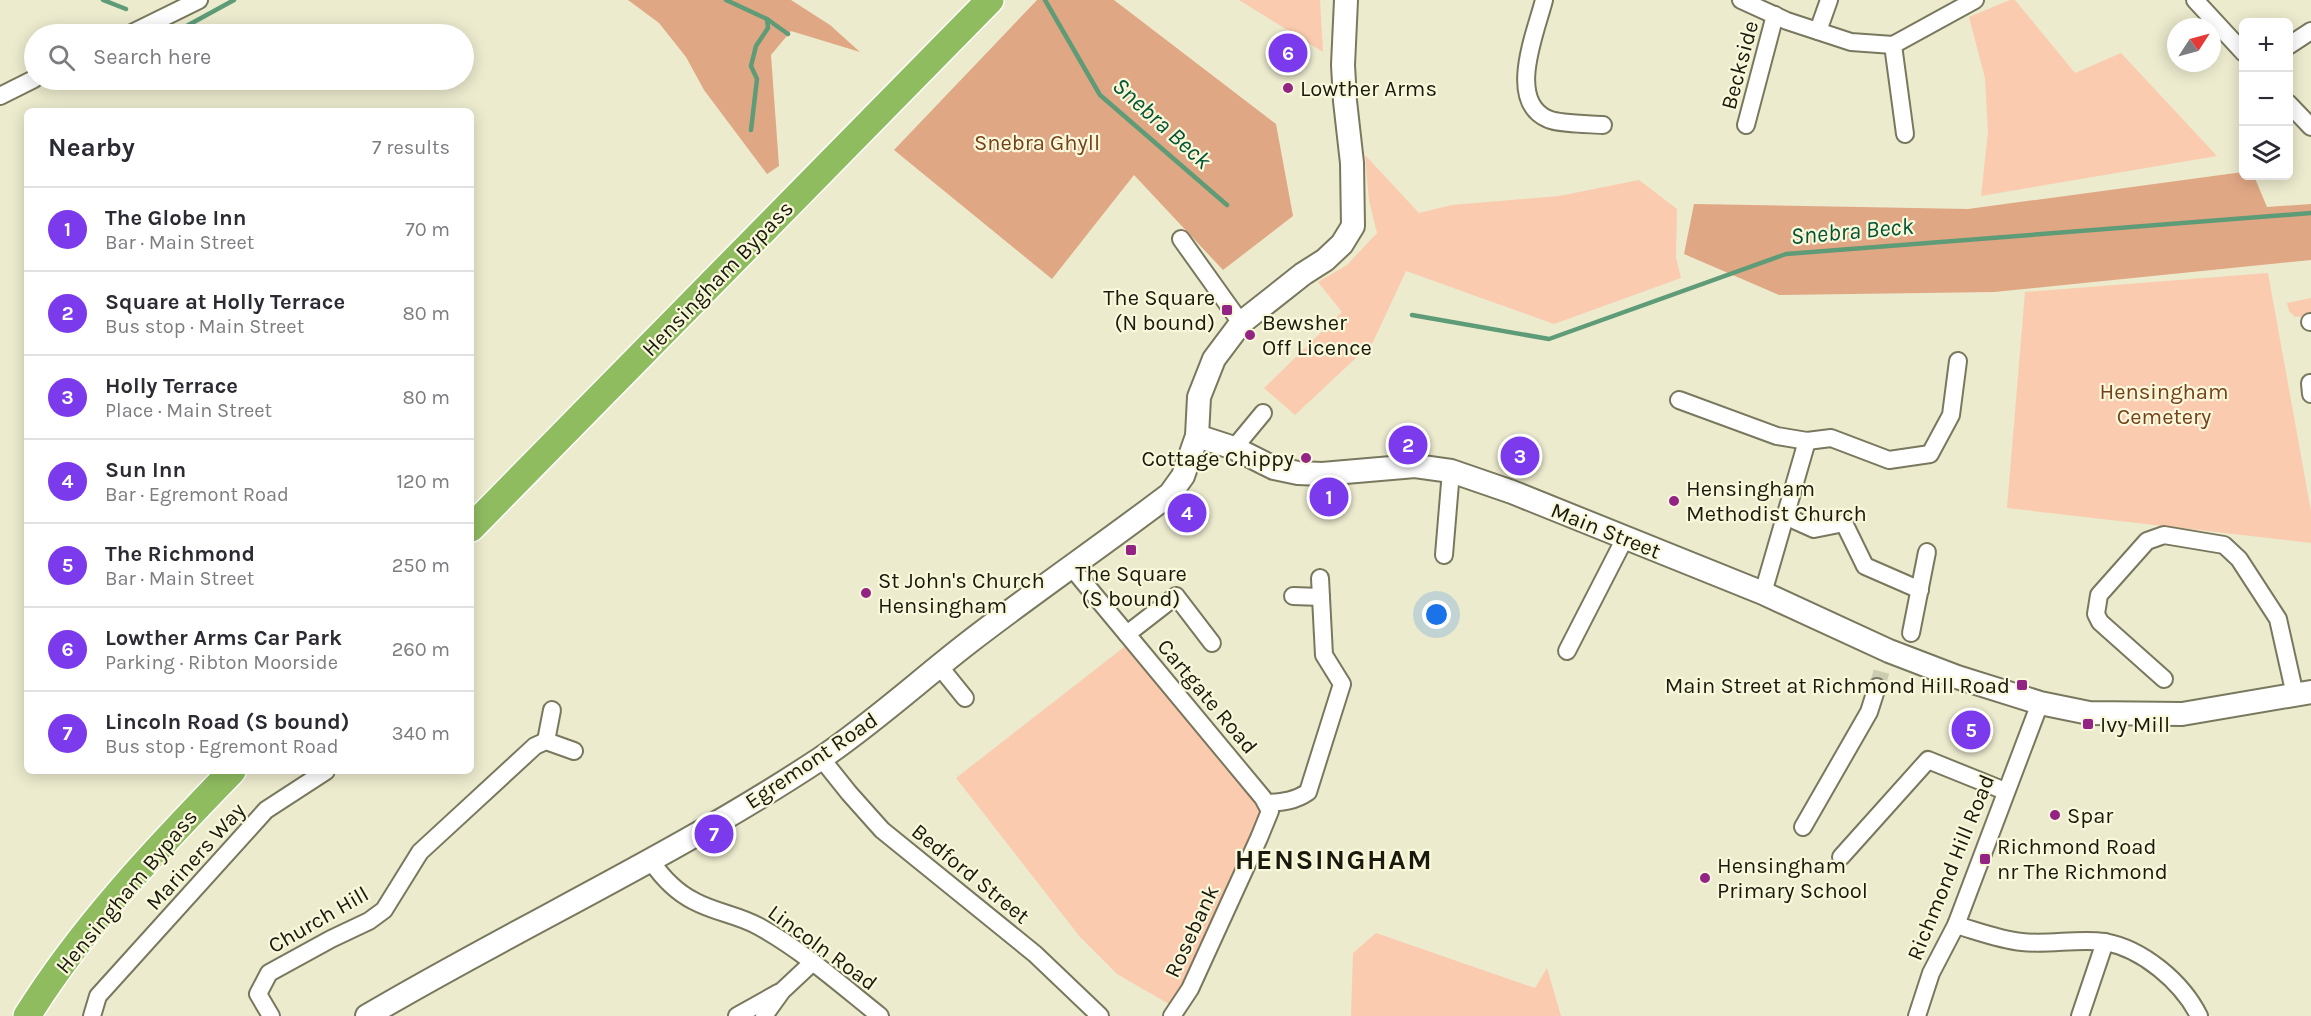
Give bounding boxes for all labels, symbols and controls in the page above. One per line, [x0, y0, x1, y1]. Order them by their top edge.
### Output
street label: Beckside [1716, 18, 1764, 113]
north arrow [2167, 18, 2221, 72]
map controls [2239, 18, 2293, 180]
button: + [2239, 18, 2293, 72]
search box [24, 24, 474, 90]
pin: 6 [1268, 31, 1308, 76]
icon: search [45, 41, 78, 74]
text: Search here [93, 44, 211, 70]
water label: Snebra Beck [1107, 71, 1218, 175]
button: − [2239, 72, 2293, 126]
place label: Lowther Arms [1300, 76, 1437, 102]
marker: Lowther Arms [1281, 81, 1295, 95]
button: layers [2239, 126, 2293, 180]
park label: Snebra Ghyll [974, 130, 1100, 156]
text: Nearby [48, 132, 135, 163]
text: 7 results [372, 136, 450, 159]
street label: Hensingham Bypass [637, 195, 799, 362]
text: The Globe Inn [105, 205, 247, 231]
water label: Snebra Beck [1789, 212, 1915, 250]
text: 1 [64, 218, 71, 241]
text: 70 m [405, 218, 450, 241]
text: Bar · Main Street [105, 231, 254, 254]
place label: The Square (N bound) [1103, 285, 1215, 336]
text: Square at Holly Terrace [105, 289, 345, 315]
text: 2 [61, 302, 74, 325]
text: 80 m [402, 302, 450, 325]
marker: The Square (N bound) [1220, 303, 1234, 317]
place label: Bewsher Off Licence [1262, 310, 1372, 361]
text: Bus stop · Main Street [105, 315, 304, 338]
marker: Bewsher Off Licence [1243, 328, 1257, 342]
text: Holly Terrace [105, 373, 238, 399]
park label: Hensingham Cemetery [2099, 379, 2229, 430]
text: 3 [61, 386, 74, 409]
text: 80 m [402, 386, 450, 409]
text: Place · Main Street [105, 399, 272, 422]
pin: 2 [1388, 422, 1428, 468]
pin: 3 [1500, 434, 1540, 478]
place label: Cottage Chippy [1142, 446, 1294, 472]
marker: Cottage Chippy [1299, 451, 1313, 465]
text: Sun Inn [105, 457, 186, 483]
text: 4 [62, 470, 73, 493]
text: 120 m [396, 470, 450, 493]
pin: 1 [1310, 474, 1348, 520]
place label: Hensingham Methodist Church [1686, 476, 1867, 527]
text: Bar · Egremont Road [105, 483, 289, 506]
pin: 4 [1168, 490, 1206, 536]
marker: Hensingham Methodist Church [1667, 494, 1681, 508]
street label: Main Street [1547, 497, 1664, 565]
text: The Richmond [105, 541, 255, 567]
marker: The Square (S bound) [1124, 543, 1138, 557]
text: 5 [62, 554, 73, 577]
text: 250 m [392, 554, 450, 577]
place label: The Square (S bound) [1075, 561, 1187, 612]
text: Bar · Main Street [105, 567, 254, 590]
place label: St John's Church Hensingham [878, 568, 1045, 619]
marker: St John's Church Hensingham [859, 586, 873, 600]
your location [1422, 600, 1451, 629]
text: Lowther Arms Car Park [105, 625, 342, 651]
street label: Cartgate Road [1152, 634, 1263, 759]
text: 6 [61, 638, 74, 661]
text: 260 m [392, 638, 450, 661]
text: Parking · Ribton Moorside [105, 651, 338, 674]
place label: Main Street at Richmond Hill Road [1665, 673, 2010, 699]
marker: Main Street at Richmond Hill Road [2015, 678, 2029, 692]
street label: Egremont Road [740, 707, 883, 815]
pin: 5 [1952, 708, 1990, 752]
text: Lincoln Road (S bound) [105, 709, 350, 735]
place label: Ivy Mill [2100, 712, 2170, 738]
marker: Ivy Mill [2081, 717, 2095, 731]
text: 7 [63, 722, 72, 745]
text: 340 m [392, 722, 450, 745]
text: Bus stop · Egremont Road [105, 735, 339, 758]
street label: Richmond Hill Road [1902, 771, 2000, 964]
street label: Mariners Way [141, 797, 251, 916]
place label: Spar [2067, 803, 2113, 829]
street label: Hensingham Bypass [51, 804, 203, 979]
marker: Spar [2048, 808, 2062, 822]
pin: 7 [694, 812, 734, 856]
street label: Bedford Street [906, 818, 1035, 929]
place label: Richmond Road nr The Richmond [1997, 834, 2168, 885]
district label: HENSINGHAM [1235, 843, 1433, 876]
marker: Richmond Road nr The Richmond [1978, 852, 1992, 866]
place label: Hensingham Primary School [1717, 853, 1868, 904]
marker: Hensingham Primary School [1698, 871, 1712, 885]
street label: Church Hill [264, 881, 373, 959]
street label: Rosebank [1159, 881, 1225, 982]
street label: Lincoln Road [763, 899, 882, 996]

